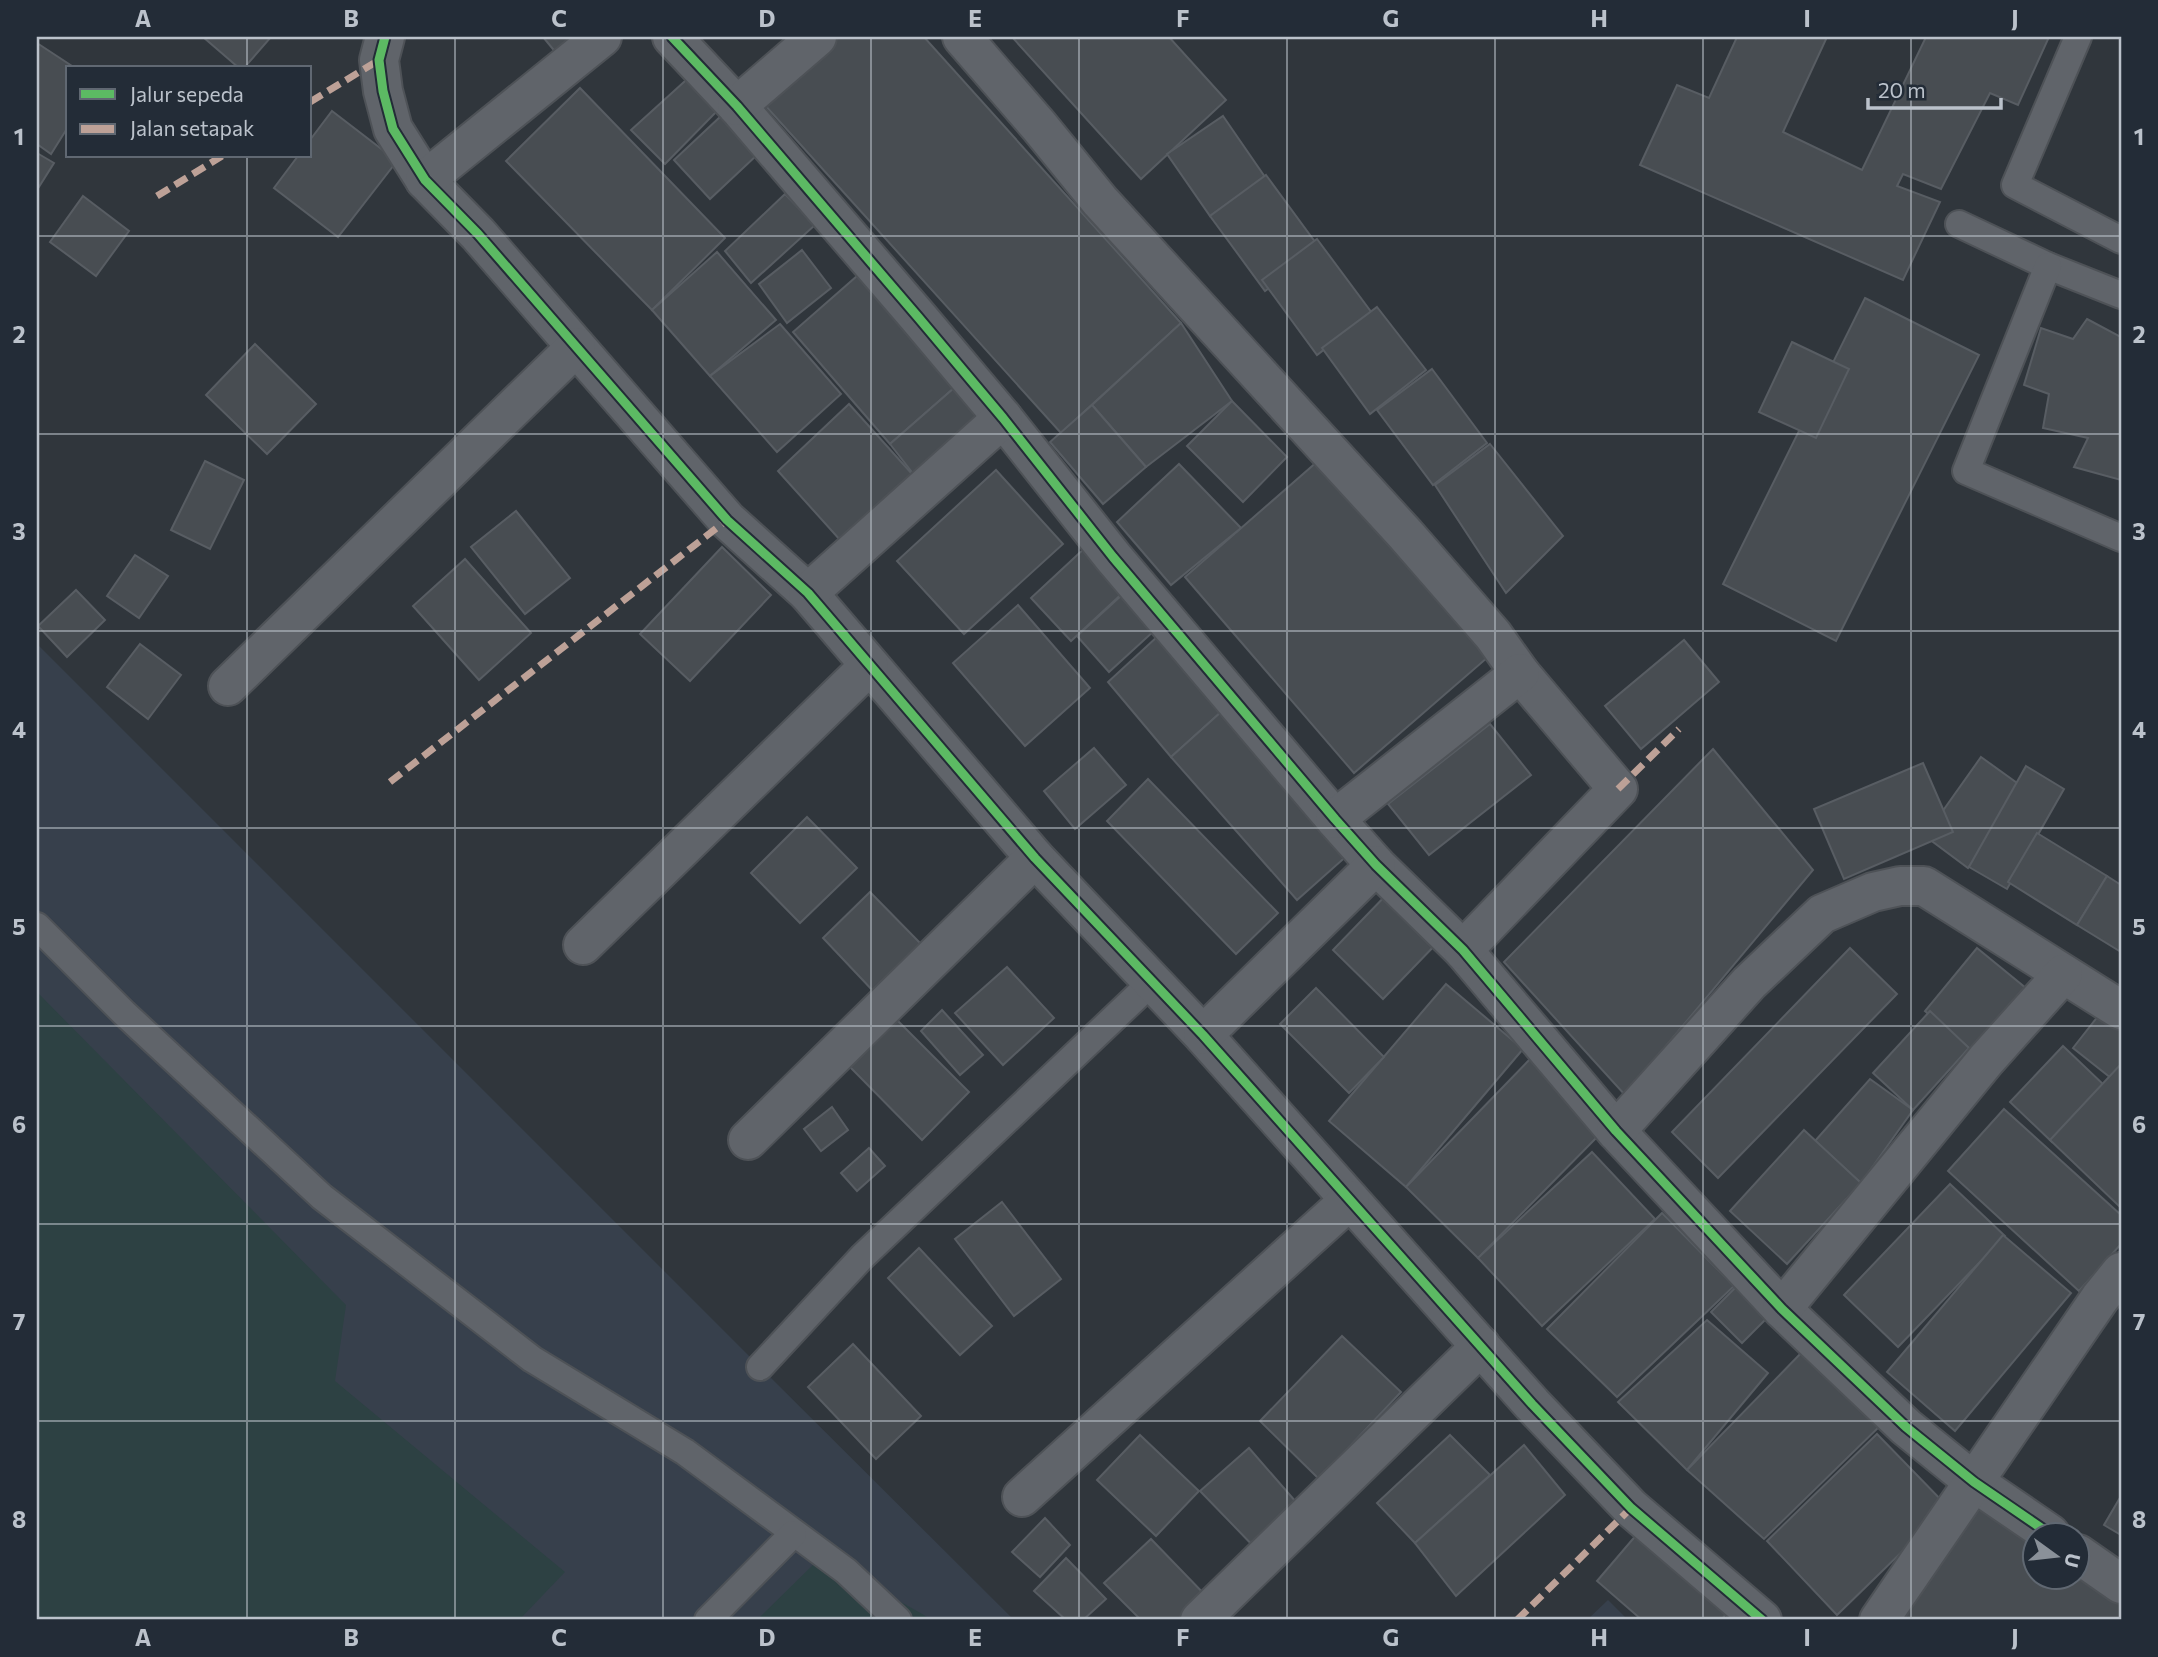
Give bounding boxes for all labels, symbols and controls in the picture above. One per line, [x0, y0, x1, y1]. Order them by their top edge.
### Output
text: A [135, 4, 152, 32]
text: B [343, 4, 359, 32]
text: C [551, 4, 567, 32]
text: D [759, 4, 776, 32]
text: E [968, 4, 982, 32]
text: F [1176, 4, 1190, 32]
text: G [1383, 4, 1399, 32]
text: H [1590, 4, 1608, 32]
text: I [1803, 4, 1811, 32]
text: J [2011, 4, 2019, 32]
legend [66, 66, 312, 158]
scale bar [1868, 66, 2000, 110]
text: 20 m [1878, 77, 1926, 102]
text: Jalur sepeda [130, 81, 244, 106]
text: Jalan setapak [130, 115, 254, 140]
text: 1 [14, 122, 24, 150]
text: 1 [2134, 122, 2144, 150]
text: 2 [12, 320, 26, 348]
text: 2 [2132, 320, 2146, 348]
text: 3 [12, 517, 26, 545]
text: 3 [2132, 517, 2146, 545]
text: 4 [12, 715, 26, 743]
text: 4 [2132, 715, 2146, 743]
text: 5 [12, 912, 26, 940]
text: 5 [2132, 912, 2146, 940]
text: 6 [12, 1110, 26, 1138]
text: 6 [2132, 1110, 2146, 1138]
text: 7 [13, 1307, 25, 1335]
text: 7 [2133, 1307, 2145, 1335]
text: 8 [12, 1505, 26, 1533]
text: 8 [2132, 1505, 2146, 1533]
north arrow [2022, 1520, 2092, 1590]
text: U [2060, 1551, 2086, 1570]
text: A [135, 1623, 152, 1651]
text: B [343, 1623, 359, 1651]
text: C [551, 1623, 567, 1651]
text: D [759, 1623, 776, 1651]
text: E [968, 1623, 982, 1651]
text: F [1176, 1623, 1190, 1651]
text: G [1383, 1623, 1399, 1651]
text: H [1590, 1623, 1608, 1651]
text: I [1803, 1623, 1811, 1651]
text: J [2011, 1623, 2019, 1651]

